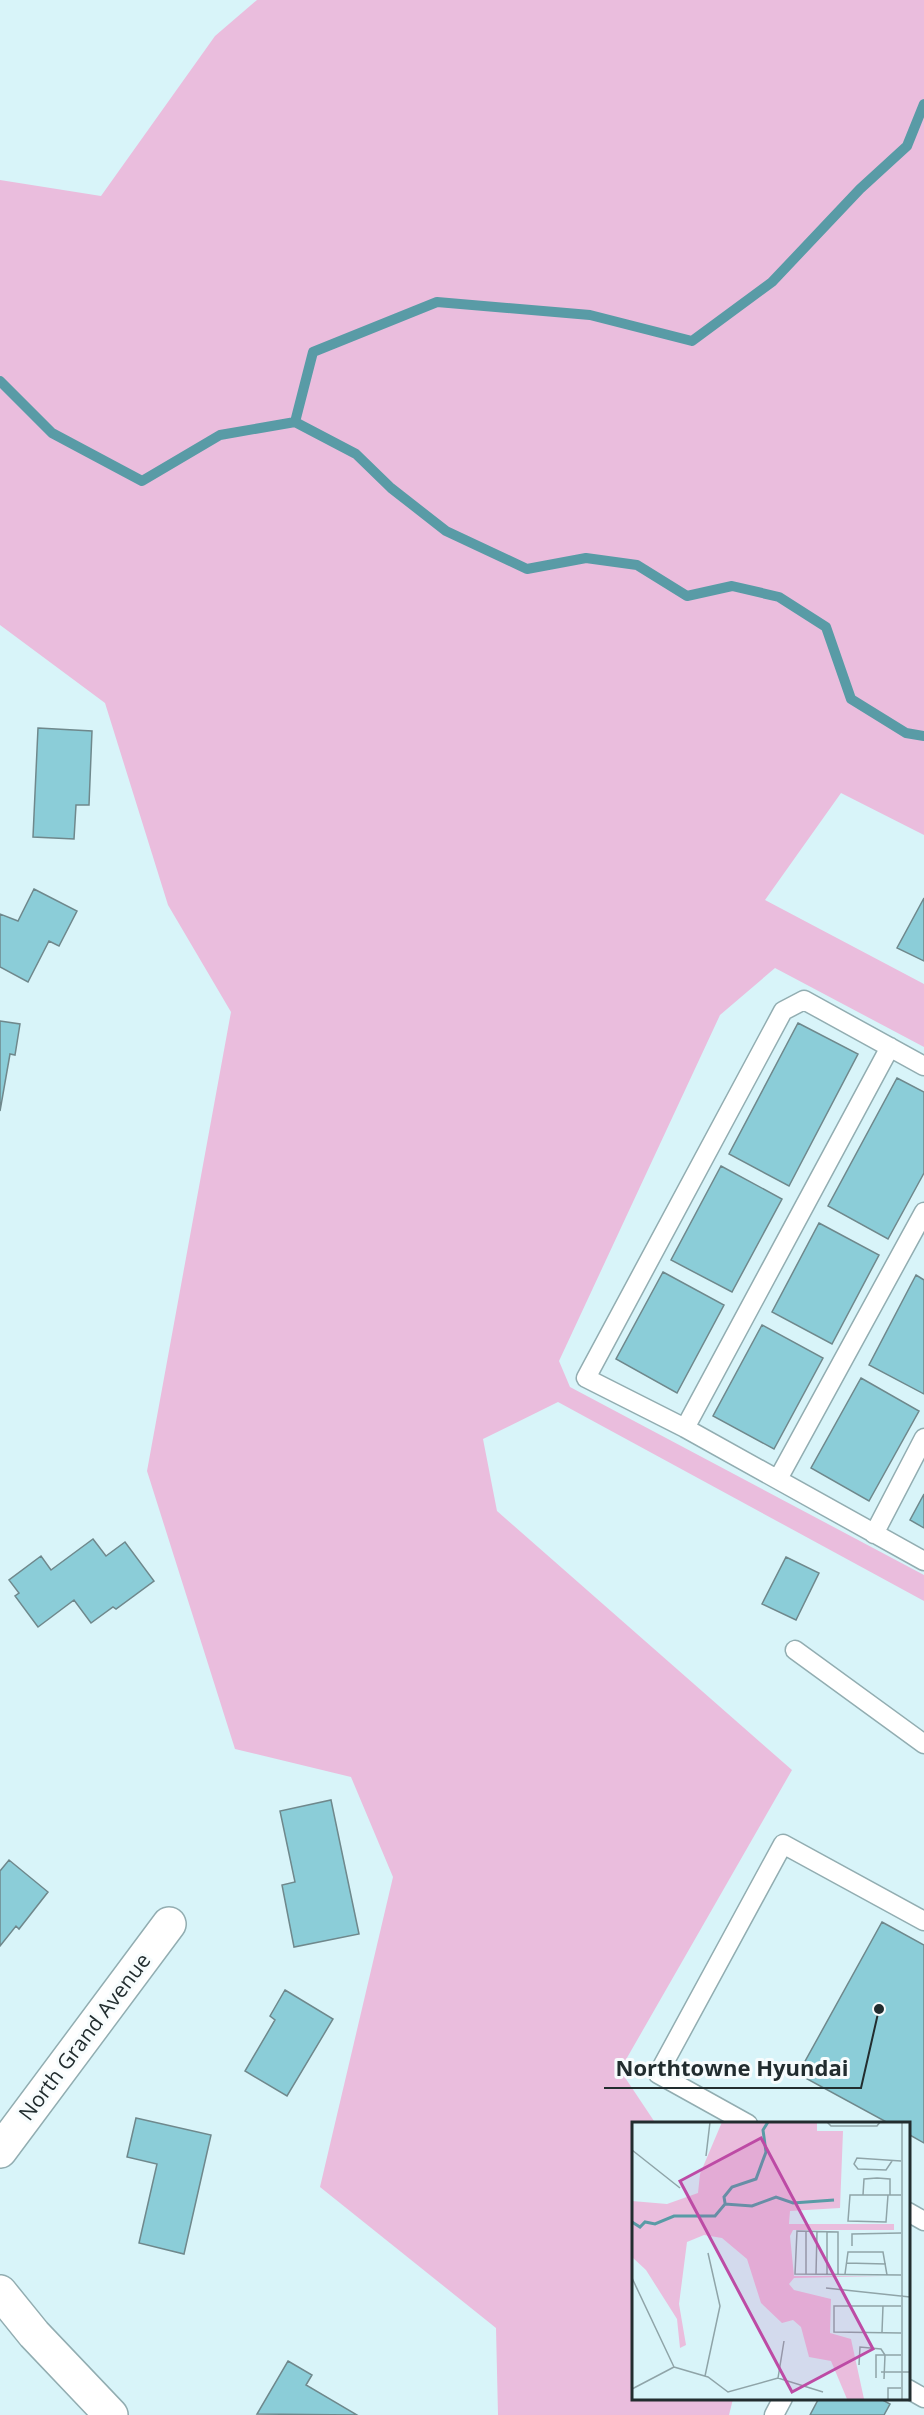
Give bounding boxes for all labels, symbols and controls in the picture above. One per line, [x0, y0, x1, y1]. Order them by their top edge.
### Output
street label: North Grand Avenue [12, 1947, 156, 2126]
callout: Northtowne Hyundai [604, 2048, 861, 2088]
text: Northtowne Hyundai [616, 2052, 848, 2082]
inset map [632, 2122, 909, 2400]

